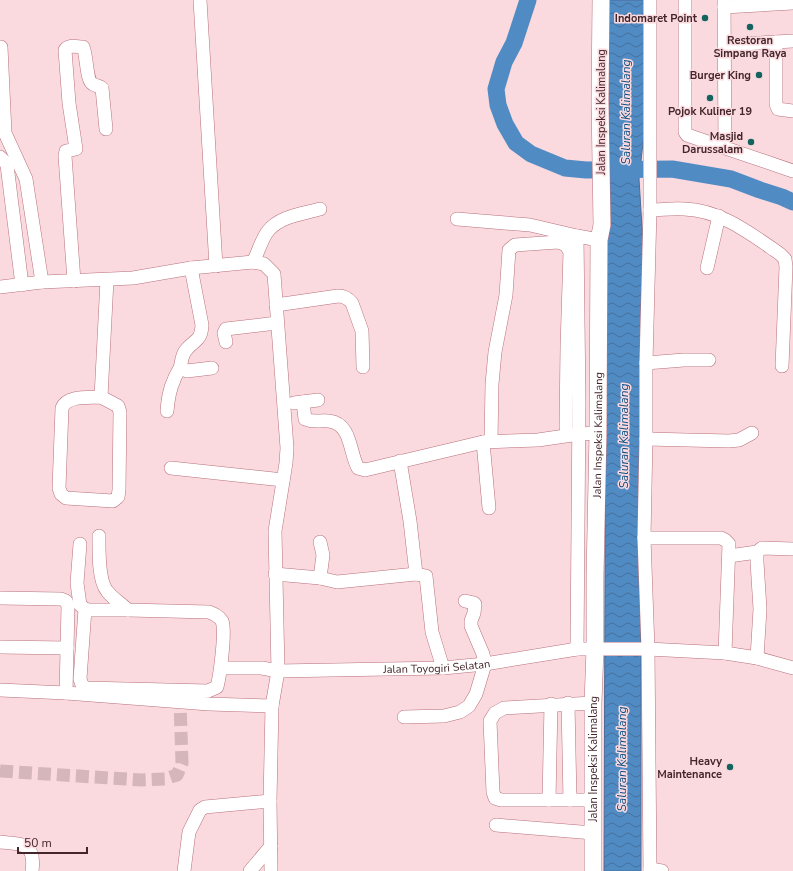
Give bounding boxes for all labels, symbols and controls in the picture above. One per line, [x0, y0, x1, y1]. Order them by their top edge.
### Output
place label: Indomaret Point [615, 11, 698, 26]
marker: Indomaret Point [700, 13, 710, 23]
marker: Restoran Simpang Raya [745, 22, 755, 32]
place label: Restoran Simpang Raya [713, 33, 787, 61]
street label: Jalan Inspeksi Kalimalang [594, 49, 609, 176]
water label: Saluran Kalimalang [618, 59, 634, 165]
place label: Burger King [690, 68, 751, 83]
marker: Burger King [754, 70, 764, 80]
marker: Pojok Kuliner 19 [705, 93, 715, 103]
place label: Pojok Kuliner 19 [668, 104, 752, 119]
place label: Masjid Darussalam [682, 129, 743, 157]
marker: Masjid Darussalam [746, 137, 756, 147]
street label: Jalan Inspeksi Kalimalang [590, 372, 606, 499]
water label: Saluran Kalimalang [616, 383, 632, 489]
street label: Jalan Toyogiri Selatan [382, 656, 491, 677]
street label: Jalan Inspeksi Kalimalang [586, 696, 601, 823]
water label: Saluran Kalimalang [614, 706, 630, 812]
place label: Heavy Maintenance [657, 754, 722, 782]
marker: Heavy Maintenance [725, 762, 735, 772]
scale bar [18, 829, 87, 855]
text: 50 m [24, 835, 52, 851]

